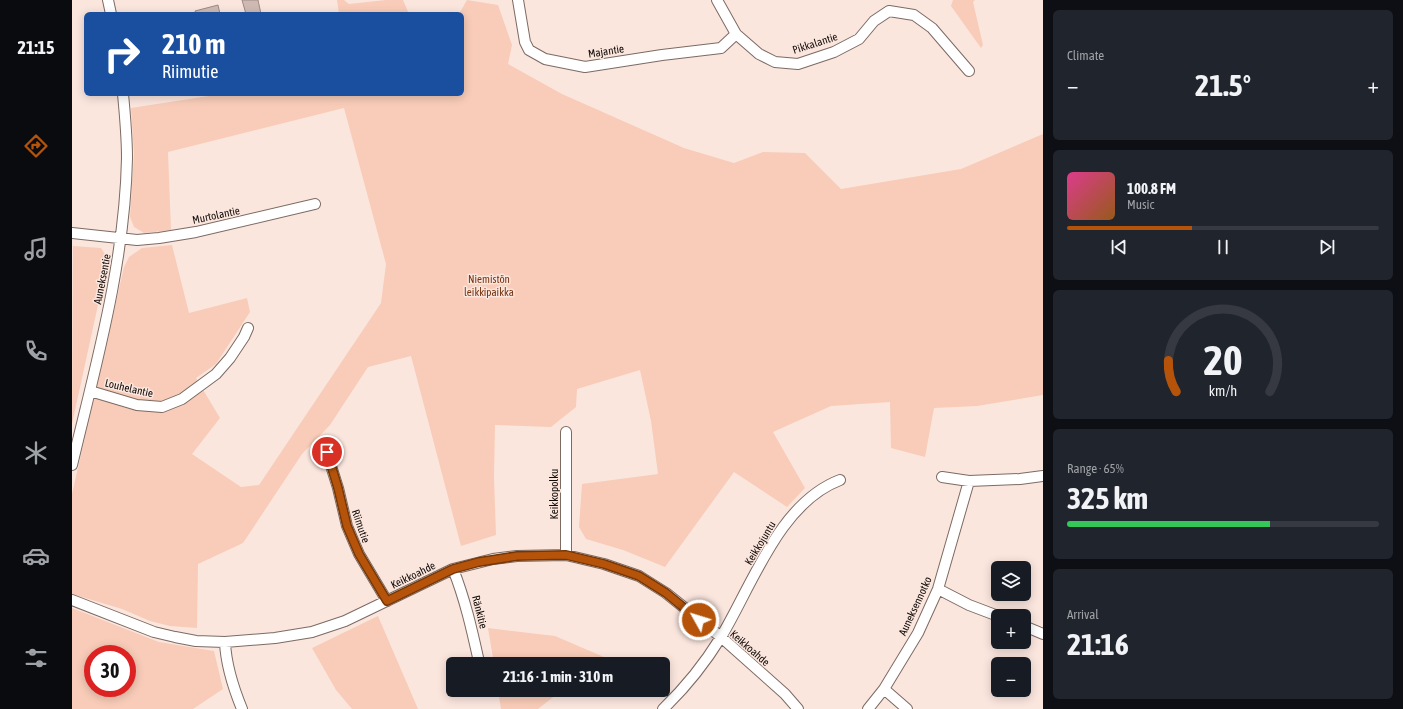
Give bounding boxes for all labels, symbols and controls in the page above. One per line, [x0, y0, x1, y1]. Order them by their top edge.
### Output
icon: right [96, 28, 148, 80]
text: 210 m [162, 28, 225, 60]
street label: Pikkalantie [791, 30, 839, 56]
text: 21:15 [17, 37, 55, 58]
street label: Majantie [587, 42, 625, 60]
text: Climate [1067, 48, 1104, 63]
text: Riimutie [162, 61, 218, 82]
text: 21.5° [1195, 68, 1251, 102]
text: − [1067, 72, 1078, 98]
text: + [1368, 72, 1379, 98]
icon: directions [22, 132, 50, 160]
text: 100.8 FM [1127, 180, 1176, 197]
text: Music [1127, 197, 1154, 212]
street label: Murtolantie [191, 204, 241, 226]
icon: music [22, 235, 50, 263]
icon: previous [1108, 236, 1130, 258]
icon: pause [1212, 236, 1234, 258]
icon: next [1316, 236, 1338, 258]
street label: Auneksentie [91, 253, 113, 305]
park label: Niemistön leikkipaikka [464, 273, 514, 298]
text: 20 [1203, 336, 1243, 384]
icon: phone [22, 337, 50, 365]
street label: Louhelantie [104, 377, 154, 399]
text: km/h [1209, 383, 1237, 399]
pin [310, 435, 344, 469]
icon: climate [22, 439, 50, 467]
icon: arrive [316, 441, 338, 463]
text: Range · 65% [1067, 461, 1124, 476]
street label: Keikkopolku [548, 469, 560, 519]
text: 325 km [1067, 481, 1148, 515]
street label: Riimutie [350, 508, 372, 544]
street label: Keikkojuntu [742, 519, 778, 567]
icon: car [22, 542, 50, 570]
street label: Keikkoahde [389, 559, 437, 591]
map controls [991, 561, 1031, 697]
button: layers [991, 561, 1031, 601]
street label: Auneksennotko [896, 575, 934, 637]
street label: Ränkitie [470, 594, 490, 630]
position arrow [678, 599, 720, 641]
text: Arrival [1067, 607, 1099, 622]
button: + [991, 609, 1031, 649]
text: 21:16 [1067, 627, 1129, 661]
street label: Keikkoahde [728, 628, 772, 668]
icon: filters [22, 644, 50, 672]
speed limit sign: 30 [84, 645, 136, 697]
button: − [991, 657, 1031, 697]
text: 21:16 · 1 min · 310 m [503, 668, 613, 685]

